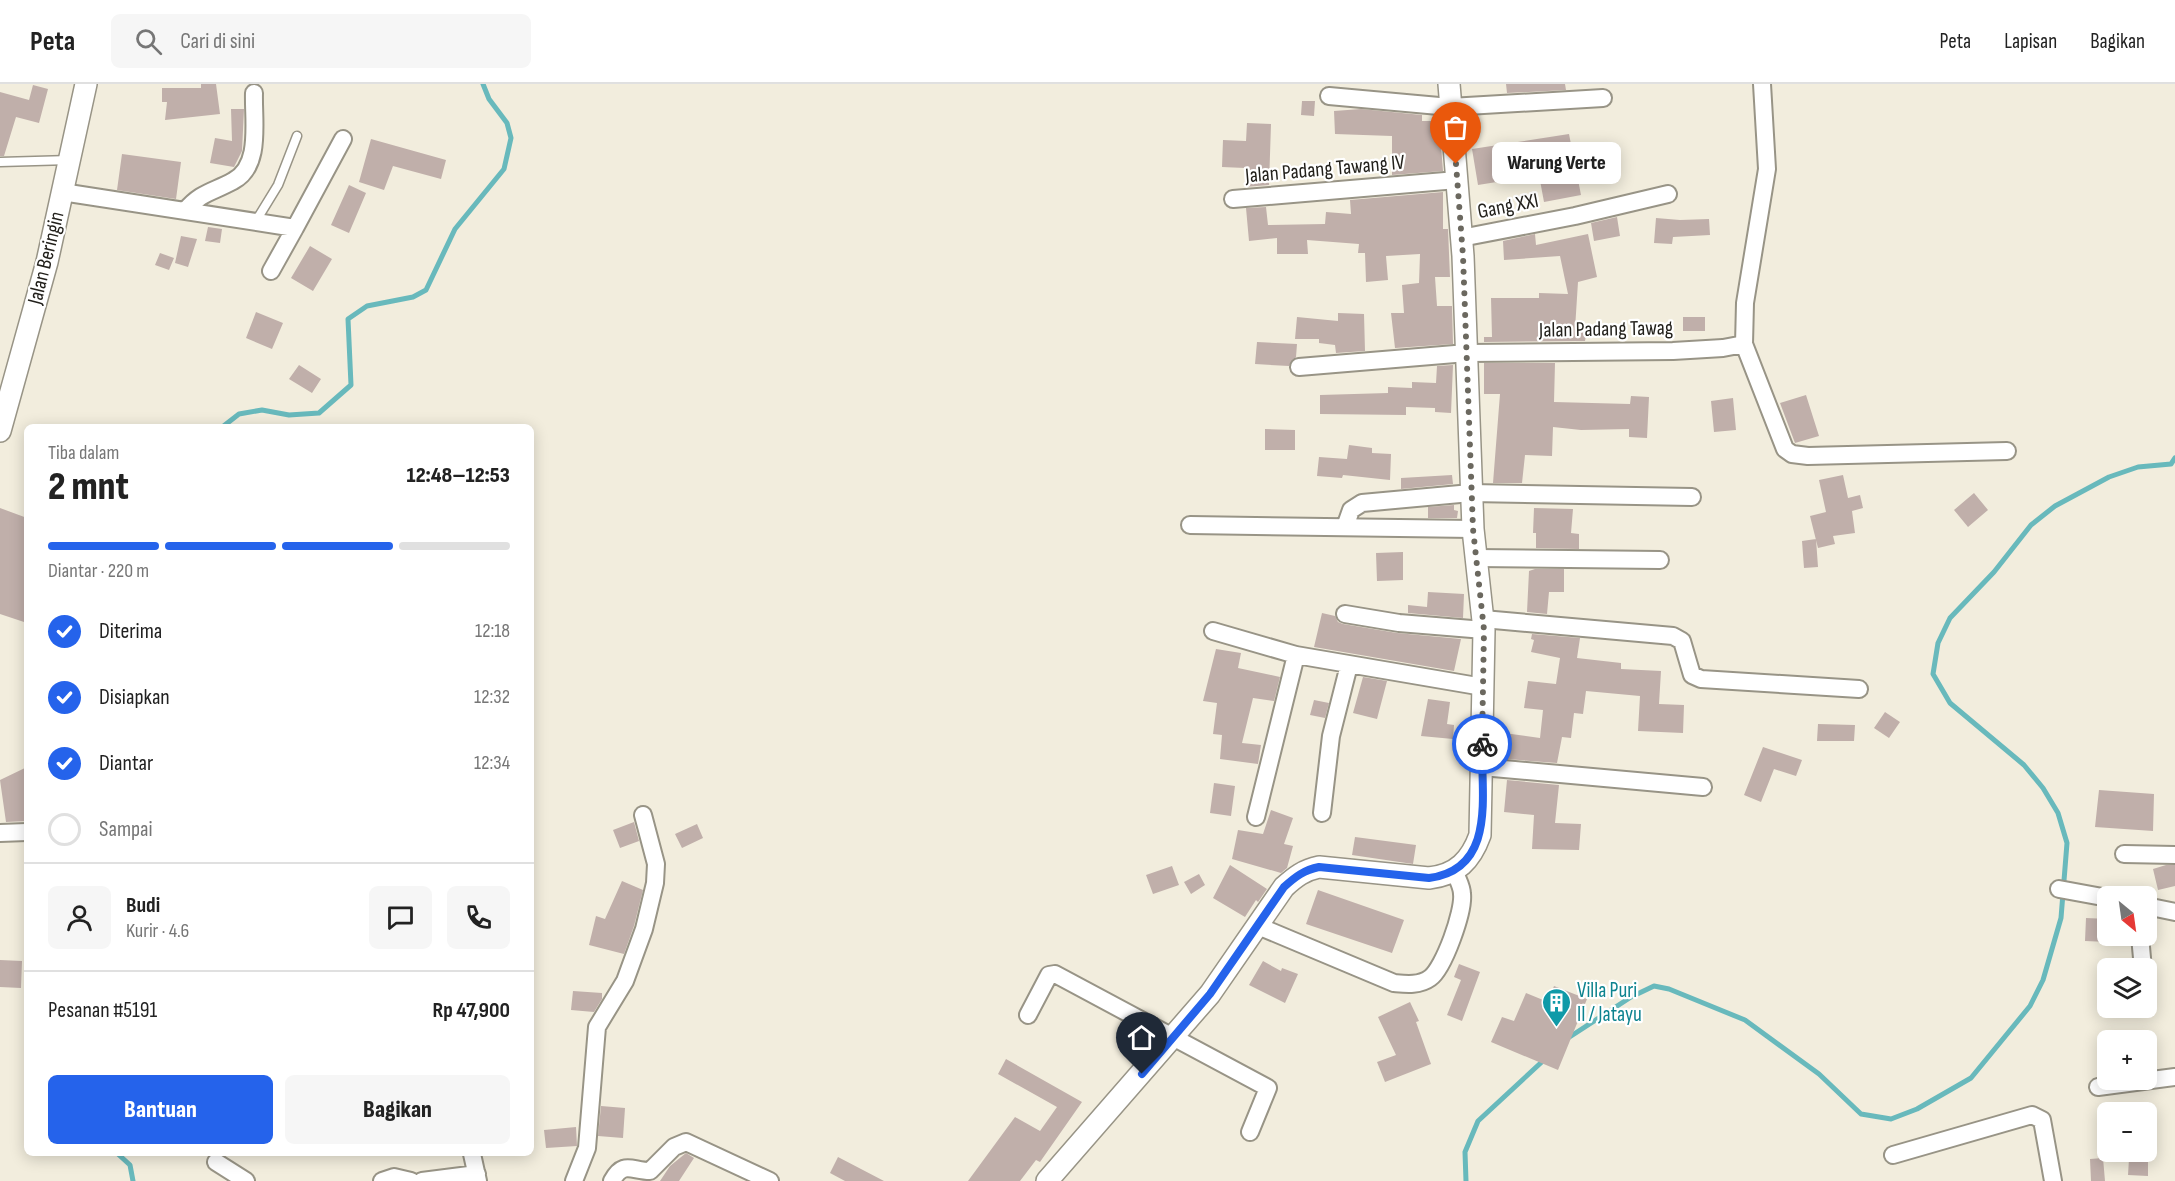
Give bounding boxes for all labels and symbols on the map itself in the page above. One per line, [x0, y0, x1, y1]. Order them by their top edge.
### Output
pin [1430, 102, 1481, 164]
callout: Warung Verte [1492, 143, 1621, 185]
street label: Jalan Padang Tawang IV [1243, 150, 1406, 189]
street label: Gang XXI [1475, 188, 1541, 224]
street label: Jalan Beringin [22, 209, 70, 308]
street label: Jalan Padang Tawag [1538, 315, 1673, 343]
courier [1452, 714, 1512, 774]
north arrow [2097, 886, 2157, 946]
place label: Villa Puri II / Jatayu [1577, 978, 1642, 1027]
building icon: Villa Puri II / Jatayu [1540, 986, 1572, 1028]
pin [1116, 1012, 1167, 1074]

